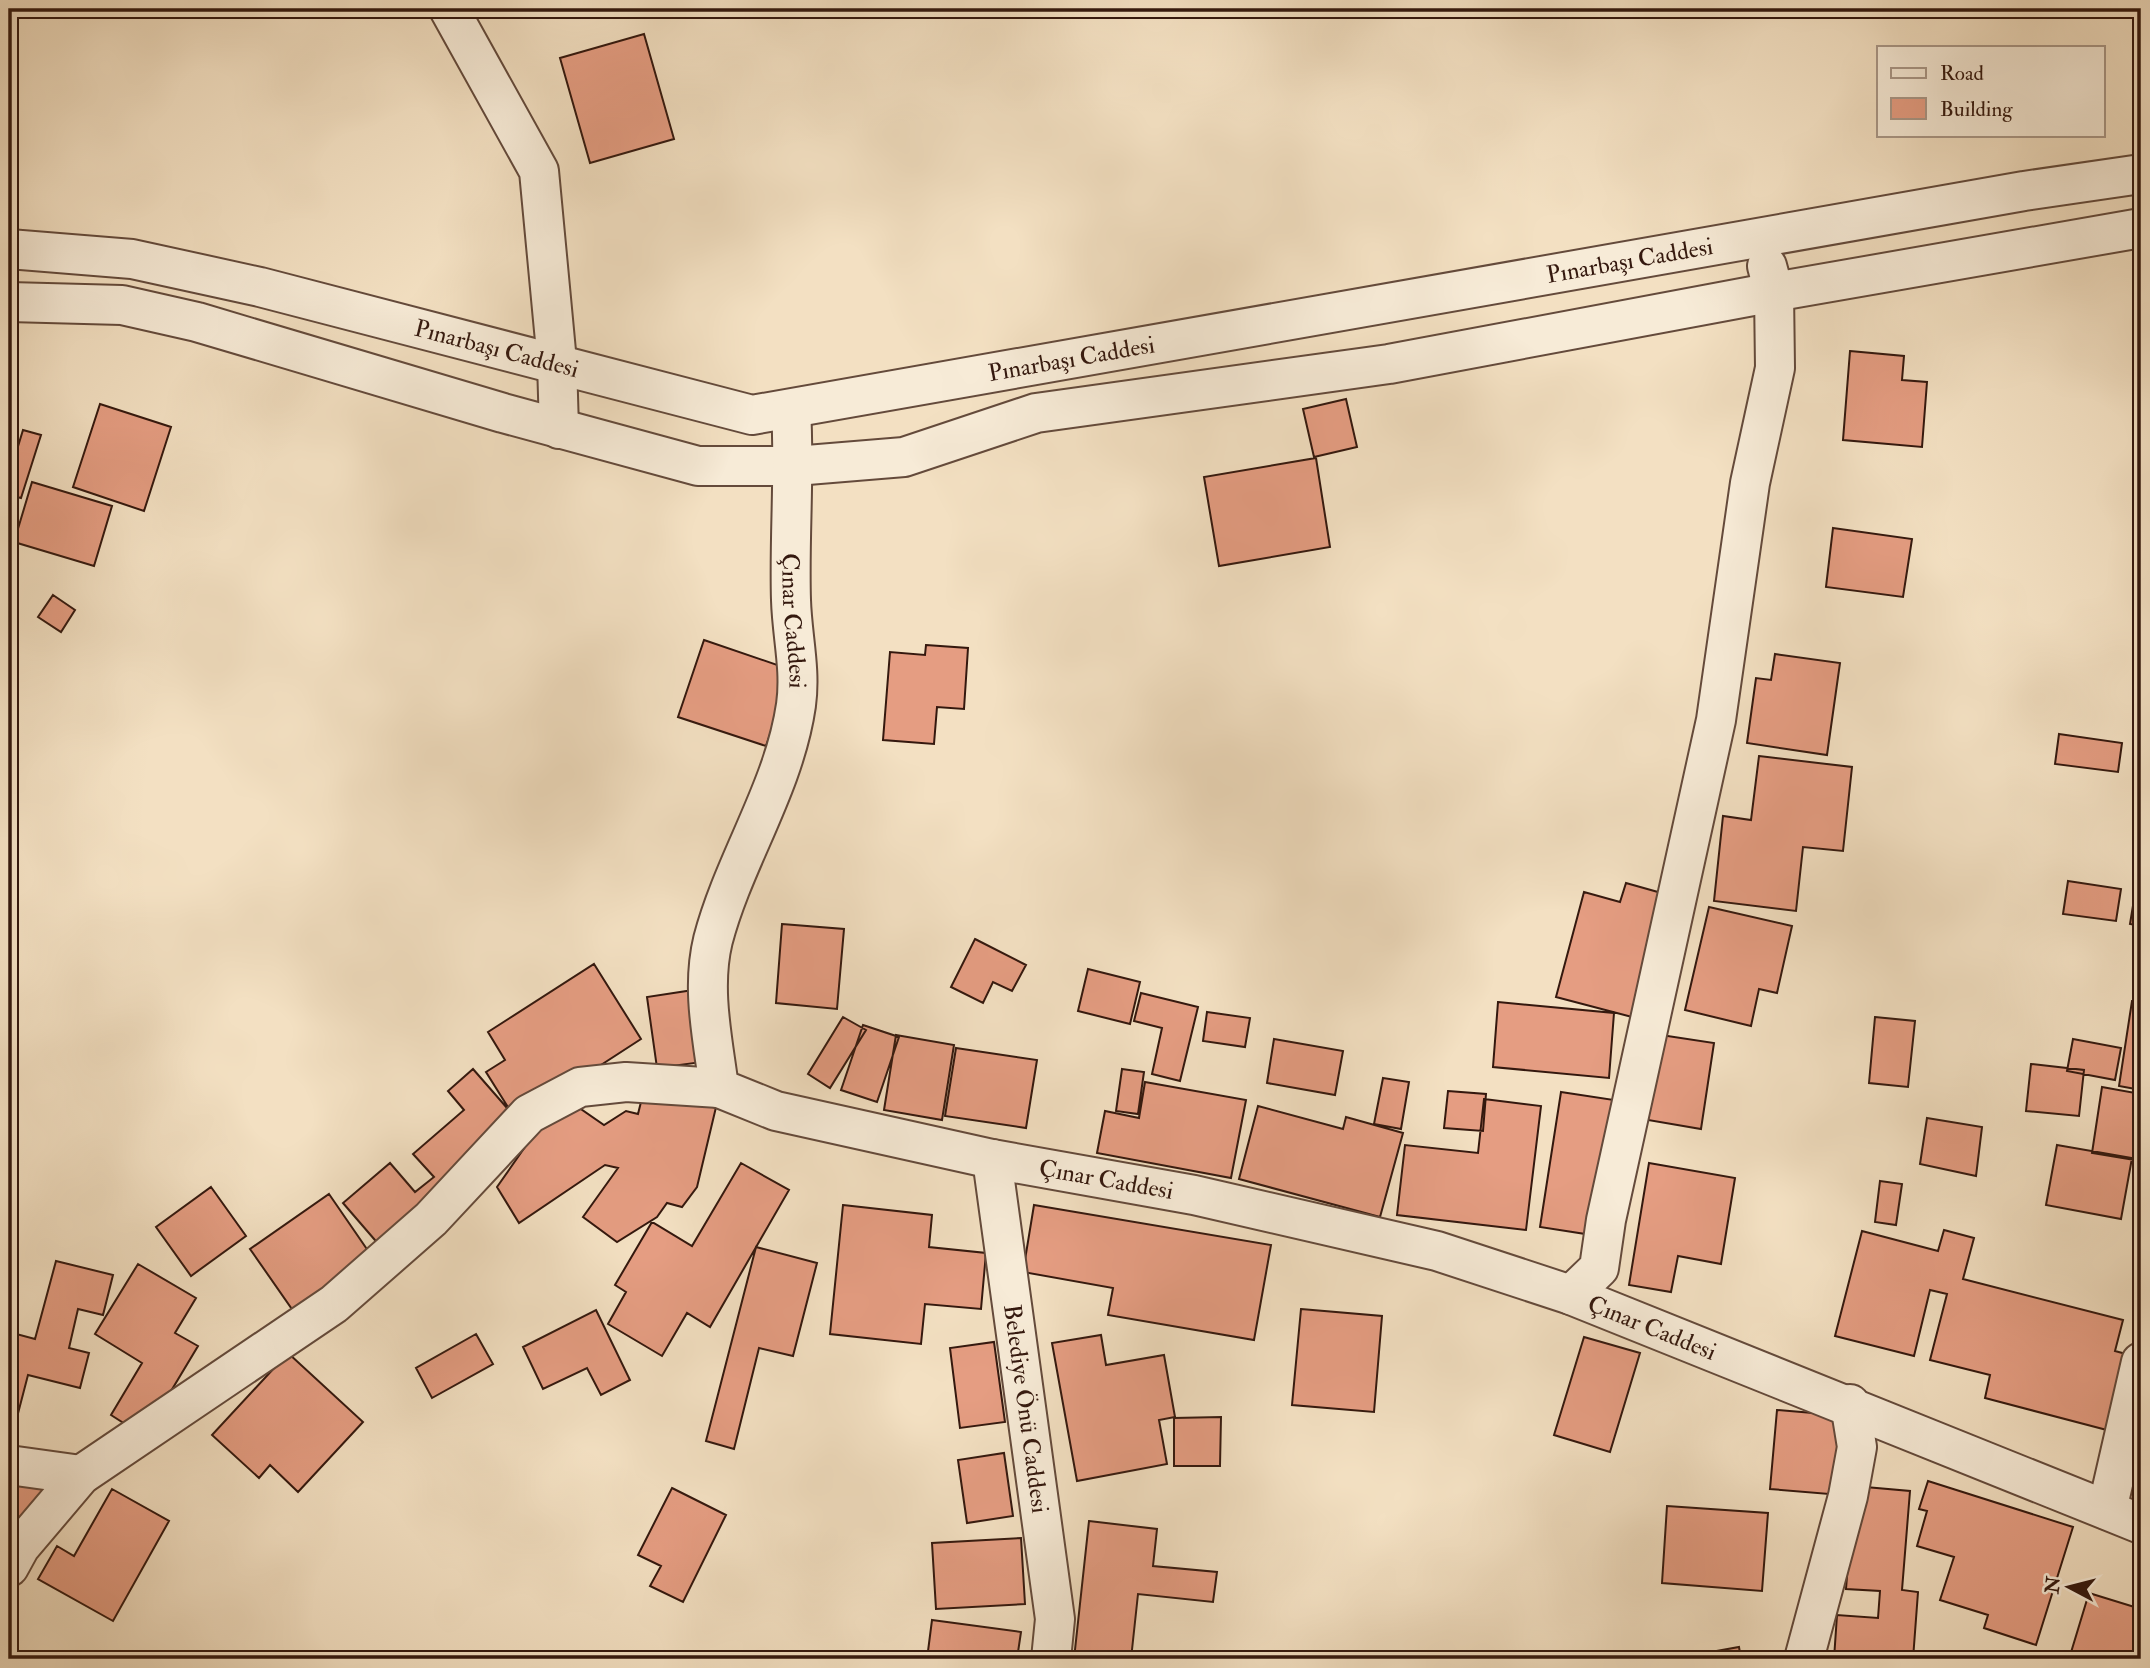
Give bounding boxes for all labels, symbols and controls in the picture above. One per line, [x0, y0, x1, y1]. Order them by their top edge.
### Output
legend [1877, 46, 2104, 136]
text: Road [1940, 60, 1985, 87]
text: Building [1940, 96, 2013, 123]
street label: Pınarbaşı Caddesi [1544, 231, 1715, 290]
street label: Pınarbaşı Caddesi [411, 312, 582, 385]
street label: Pınarbaşı Caddesi [986, 329, 1157, 389]
street label: Çınar Caddesi [775, 553, 813, 689]
street label: Çınar Caddesi [1037, 1152, 1176, 1207]
street label: Çınar Caddesi [1583, 1288, 1721, 1367]
street label: Belediye Önü Caddesi [997, 1302, 1056, 1515]
north arrow [2035, 1552, 2104, 1622]
text: N [2040, 1574, 2066, 1596]

